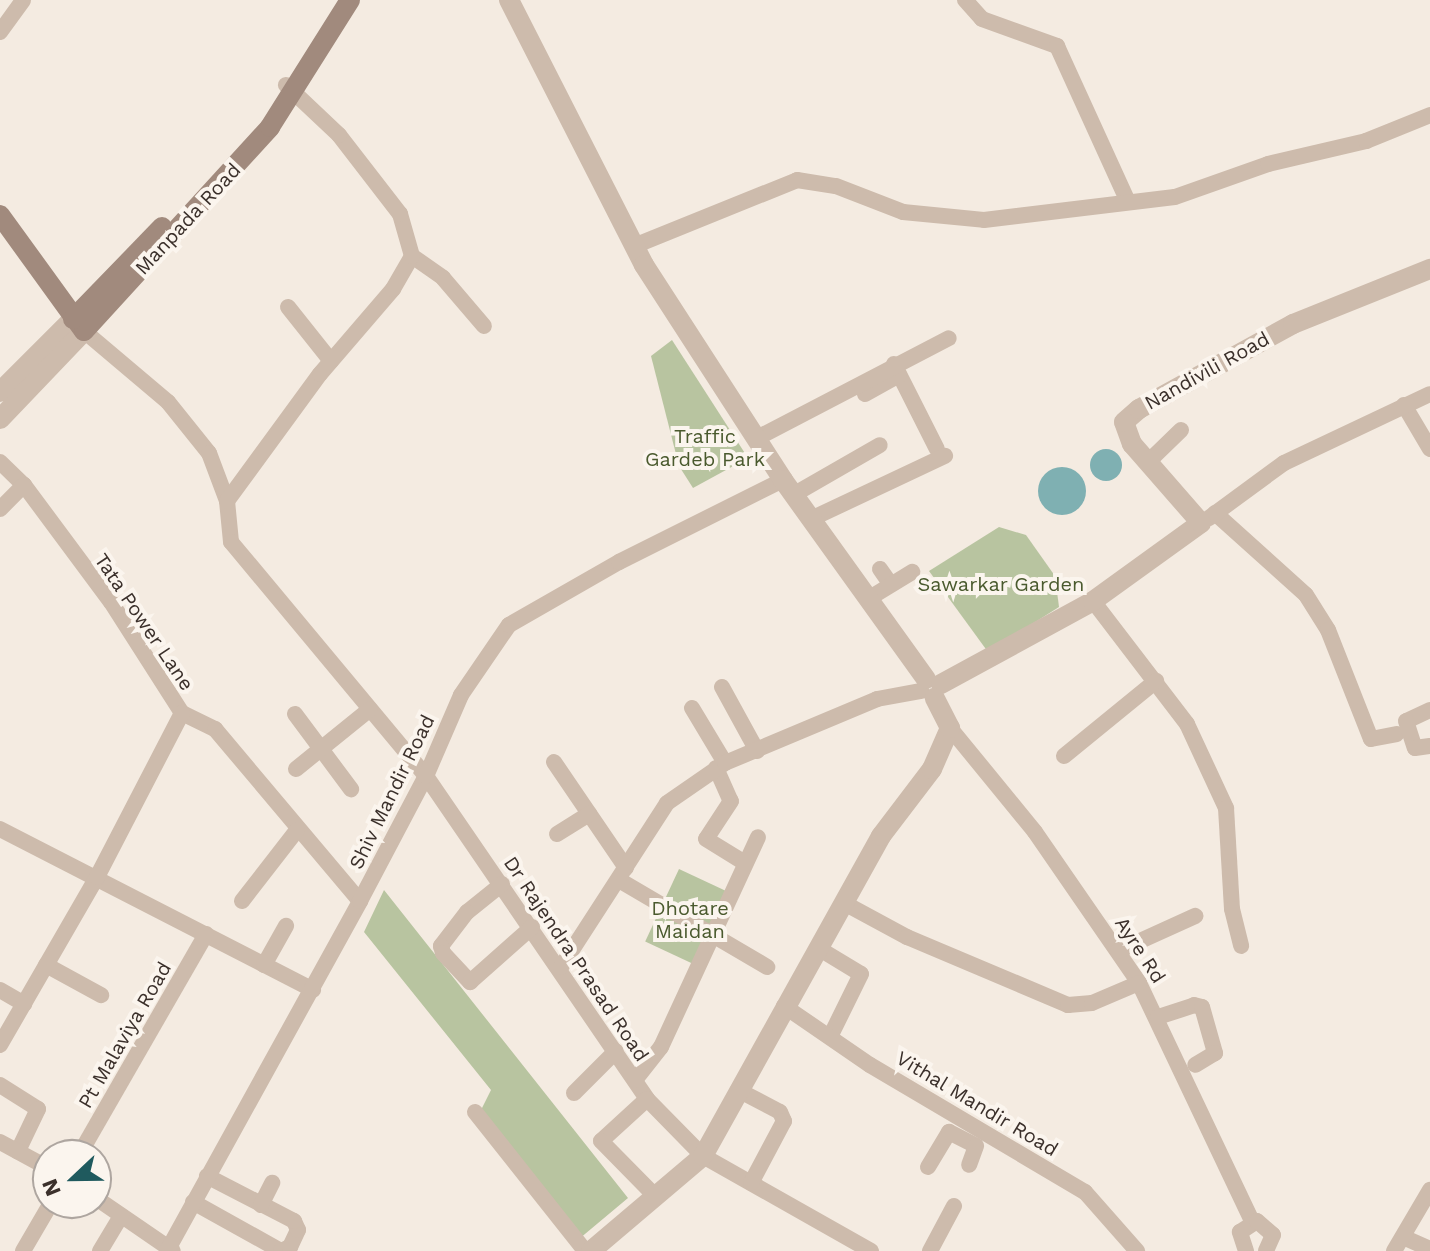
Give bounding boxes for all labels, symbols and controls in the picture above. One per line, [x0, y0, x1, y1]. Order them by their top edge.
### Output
street label: Manpada Road [130, 158, 246, 280]
street label: Nandivili Road [1140, 327, 1274, 415]
park label: Traffic Gardeb Park [645, 424, 765, 471]
street label: Tata Power Lane [89, 548, 199, 696]
park label: Sawarkar Garden [917, 572, 1085, 596]
street label: Shiv Mandir Road [344, 710, 440, 874]
street label: Dr Rajendra Prasad Road [498, 851, 654, 1067]
park label: Dhotare Maidan [651, 896, 729, 943]
street label: Ayre Rd [1110, 912, 1170, 988]
street label: Pt Malaviya Road [73, 957, 177, 1113]
street label: Vithal Mandir Road [891, 1046, 1063, 1162]
north arrow [32, 1139, 112, 1219]
text: N [36, 1175, 66, 1200]

